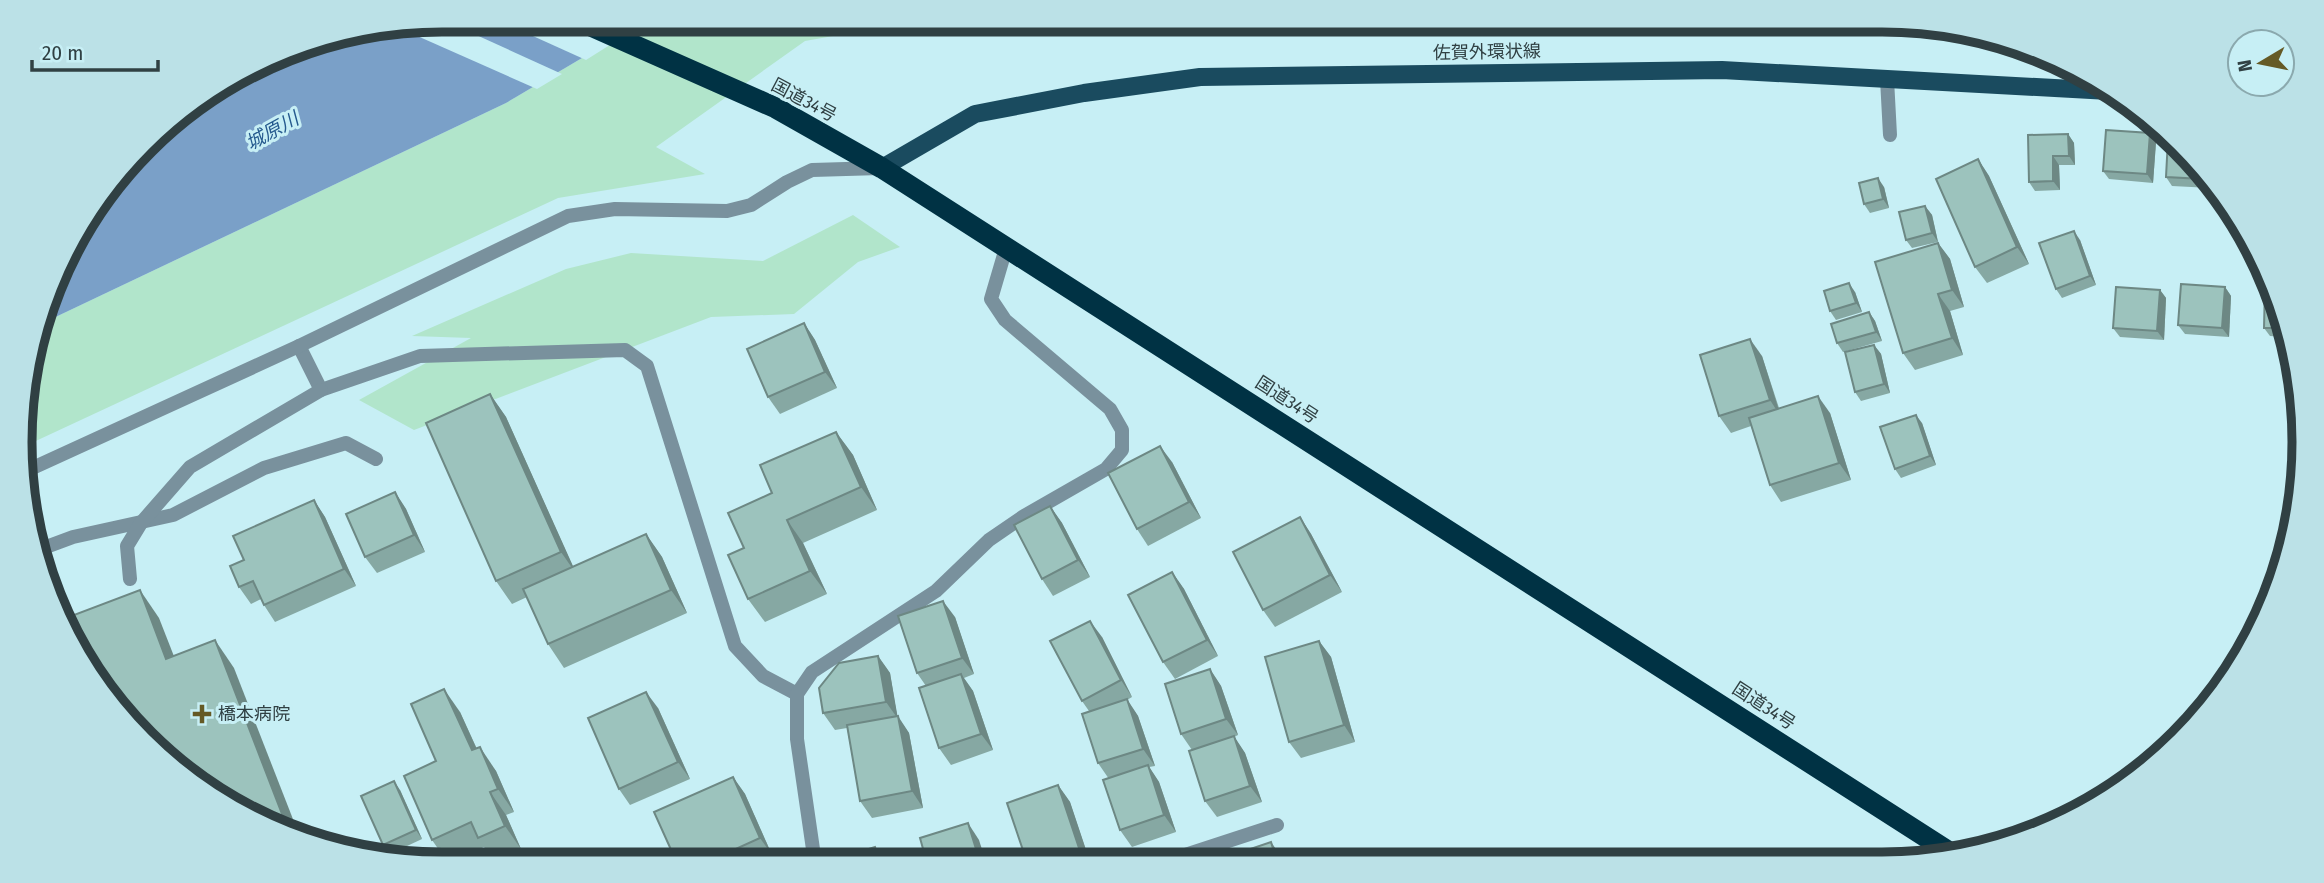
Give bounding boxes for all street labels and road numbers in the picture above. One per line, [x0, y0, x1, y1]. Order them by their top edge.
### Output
street label: 佐賀外環状線 [1433, 40, 1541, 64]
street label: 国道34号 [768, 74, 840, 126]
street label: 国道34号 [1251, 372, 1323, 428]
street label: 国道34号 [1728, 678, 1800, 734]

